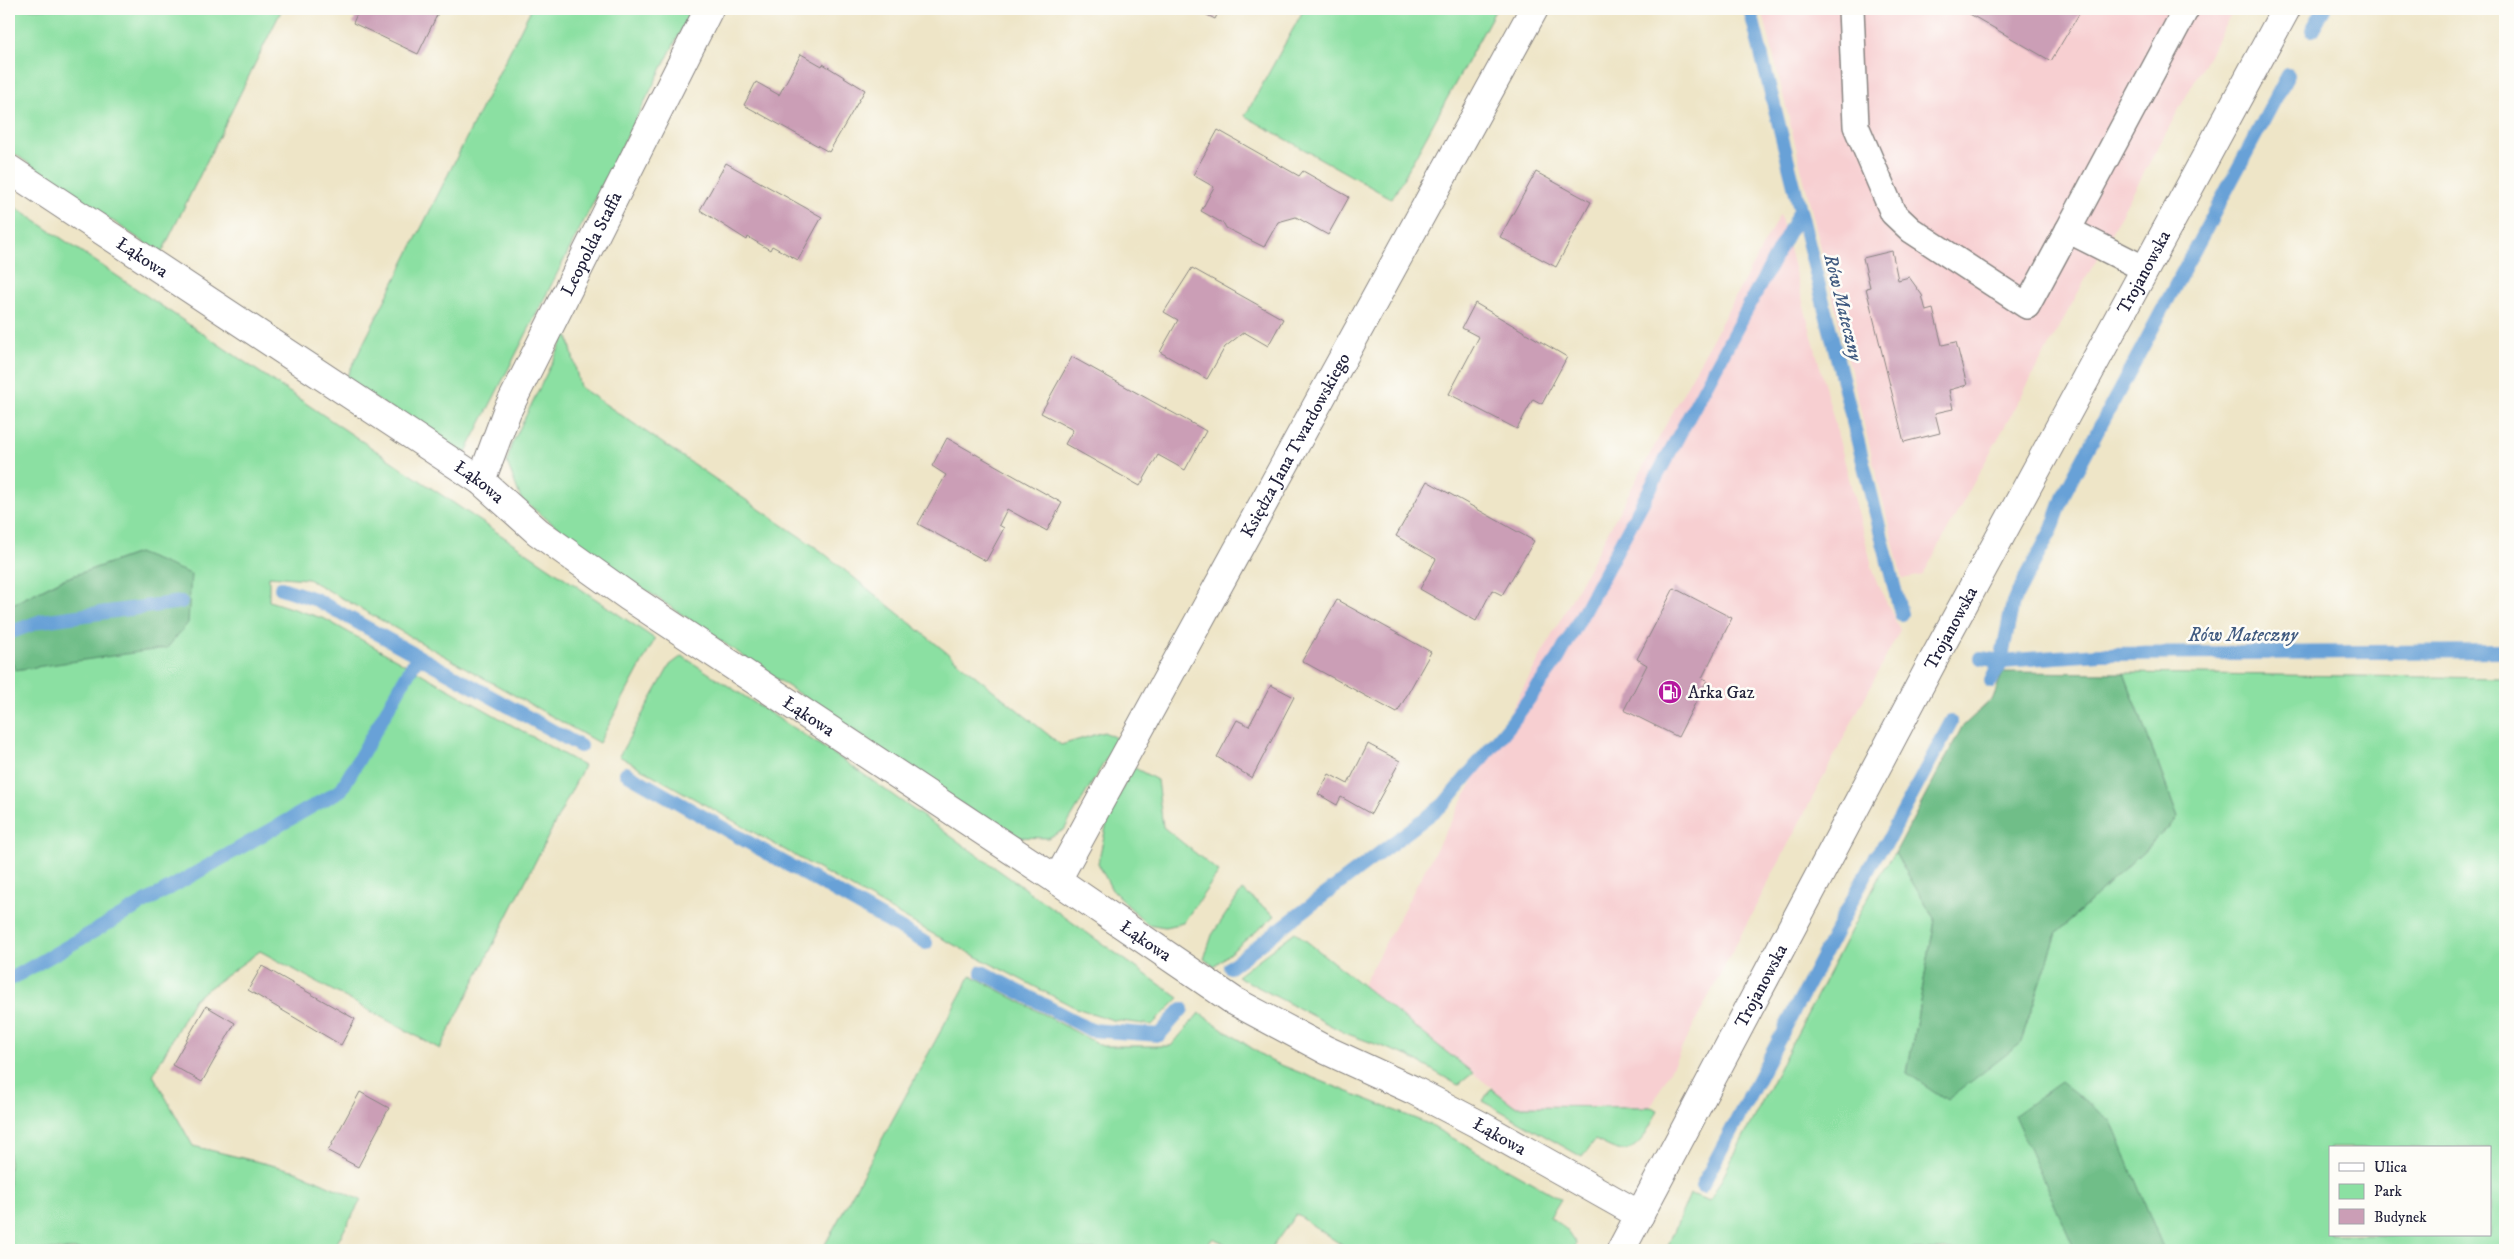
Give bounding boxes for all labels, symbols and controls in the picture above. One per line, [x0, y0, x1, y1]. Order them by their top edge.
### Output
street label: Leopolda Staffa [557, 188, 627, 300]
street label: Trojanowska [2113, 227, 2176, 318]
street label: Łąkowa [112, 233, 172, 283]
water label: Rów Mateczny [1818, 251, 1867, 365]
street label: Księdza Jana Twardowskiego [1237, 349, 1356, 542]
street label: Łąkowa [450, 456, 509, 509]
street label: Trojanowska [1920, 583, 1983, 674]
water label: Rów Mateczny [2187, 624, 2299, 647]
fuel station icon: Arka Gaz [1657, 679, 1683, 705]
place label: Arka Gaz [1688, 682, 1755, 704]
street label: Łąkowa [779, 692, 839, 742]
street label: Łąkowa [1116, 916, 1176, 967]
street label: Trojanowska [1731, 940, 1793, 1032]
street label: Łąkowa [1469, 1113, 1530, 1161]
legend [2329, 1146, 2492, 1236]
text: Ulica [2374, 1158, 2407, 1177]
text: Park [2374, 1182, 2403, 1201]
text: Budynek [2374, 1208, 2427, 1227]

